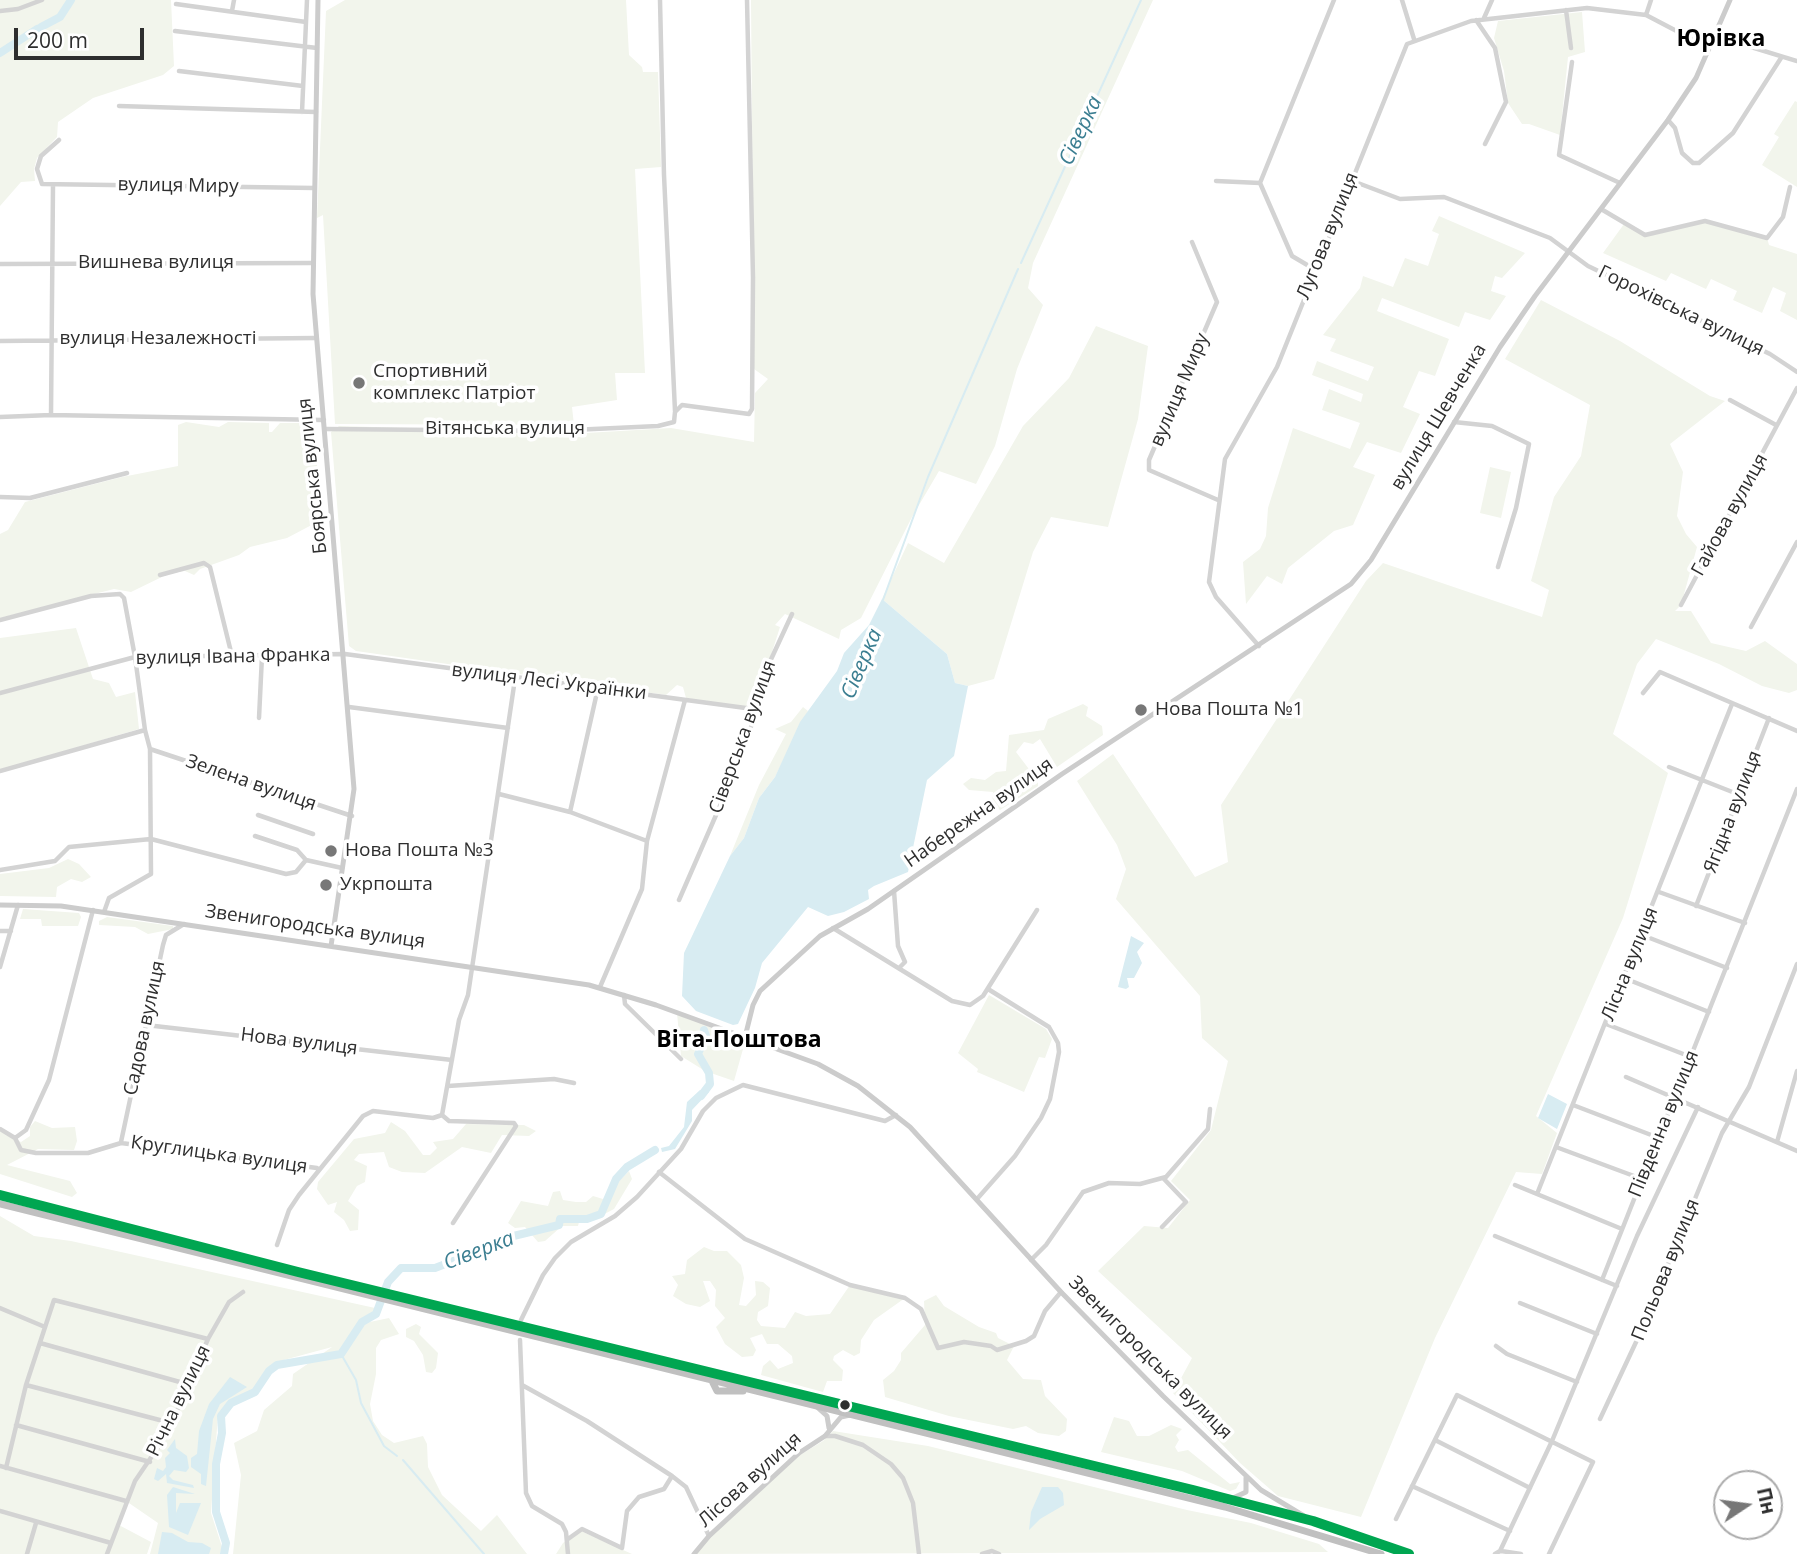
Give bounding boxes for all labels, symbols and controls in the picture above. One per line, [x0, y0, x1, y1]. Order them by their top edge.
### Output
scale bar [18, 14, 147, 58]
district label: Юрівка [1677, 25, 1765, 53]
text: 200 m [27, 26, 88, 54]
water label: Сіверка [1054, 92, 1108, 170]
street label: Лугова вулиця [1292, 169, 1364, 303]
street label: вулиця Миру [117, 174, 239, 198]
street label: Вишнева вулиця [78, 252, 234, 274]
street label: Горохівська вулиця [1594, 261, 1768, 361]
street label: вулиця Незалежності [60, 328, 256, 350]
street label: вулиця Миру [1146, 330, 1214, 450]
street label: вулиця Шевченка [1386, 340, 1492, 494]
place label: Спортивний комплекс Патріот [373, 361, 535, 405]
marker: Спортивний комплекс Патріот [351, 375, 367, 391]
street label: Боярська вулиця [293, 397, 333, 555]
street label: Вітянська вулиця [425, 418, 585, 440]
street label: Гайова вулиця [1687, 450, 1773, 580]
water label: Сіверка [836, 625, 888, 703]
street label: вулиця Івана Франка [135, 644, 331, 670]
street label: Сіверська вулиця [705, 657, 781, 817]
street label: вулиця Лесі Українки [450, 659, 648, 705]
place label: Нова Пошта №1 [1155, 699, 1304, 721]
marker: Нова Пошта №1 [1133, 702, 1149, 718]
street label: Ягідна вулиця [1699, 748, 1767, 876]
street label: Зелена вулиця [183, 750, 319, 816]
street label: Набережна вулиця [900, 753, 1058, 873]
place label: Нова Пошта №3 [345, 840, 494, 862]
marker: Нова Пошта №3 [323, 843, 339, 859]
place label: Укрпошта [340, 874, 433, 896]
marker: Укрпошта [318, 877, 334, 893]
street label: Звенигородська вулиця [204, 900, 426, 954]
street label: Лісна вулиця [1597, 904, 1663, 1024]
street label: Садова вулиця [120, 959, 170, 1097]
street label: Нова вулиця [239, 1024, 359, 1060]
district label: Віта-Поштова [656, 1026, 822, 1054]
street label: Південна вулиця [1624, 1047, 1704, 1201]
street label: Круглицька вулиця [129, 1131, 309, 1179]
street label: Польова вулиця [1627, 1196, 1705, 1344]
water label: Сіверка [440, 1226, 518, 1276]
street label: Звенигородська вулиця [1064, 1272, 1236, 1444]
street label: Річна вулиця [142, 1342, 216, 1460]
unlabelled marker [838, 1398, 852, 1412]
street label: Лісова вулиця [694, 1428, 806, 1532]
north arrow [1713, 1470, 1783, 1540]
text: Пн [1751, 1485, 1782, 1517]

